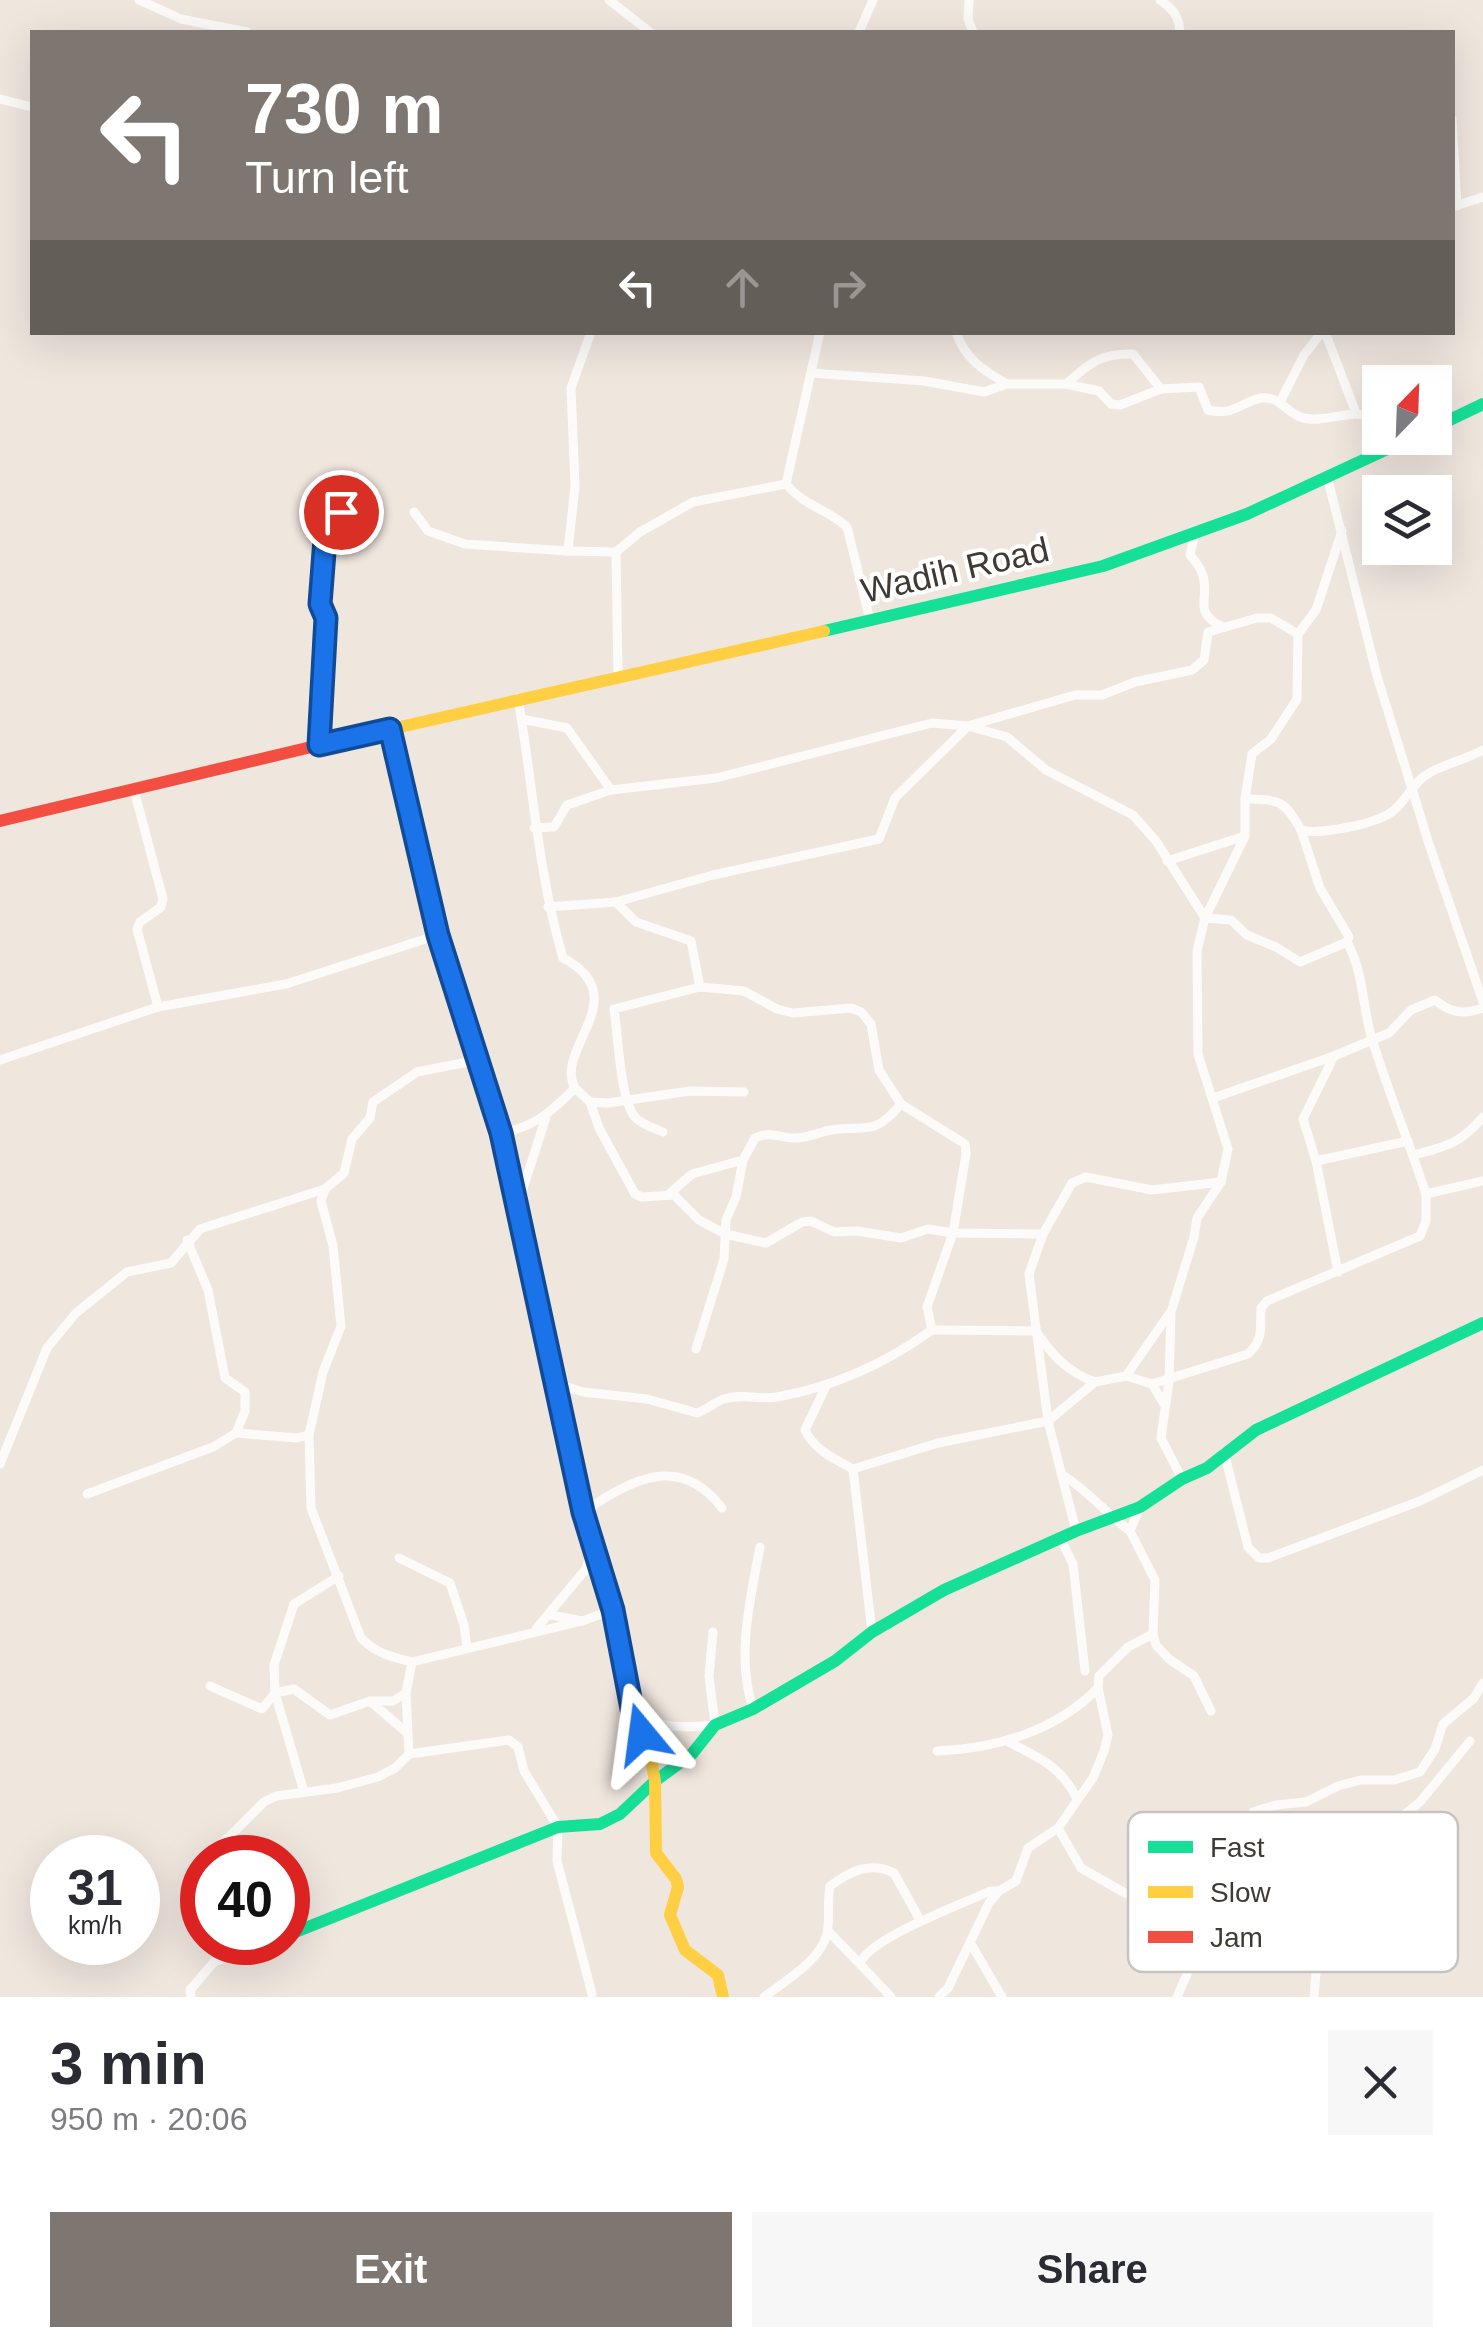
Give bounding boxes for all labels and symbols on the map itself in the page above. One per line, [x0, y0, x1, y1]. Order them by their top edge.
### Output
north arrow [1362, 365, 1452, 455]
pin [299, 470, 384, 555]
street label: Wadih Road [857, 529, 1052, 610]
position arrow [590, 1682, 694, 1786]
legend [1128, 1812, 1458, 1972]
text: Fast [1210, 1832, 1265, 1863]
speed limit sign: 40 [180, 1835, 310, 1965]
text: Slow [1210, 1877, 1271, 1908]
text: Jam [1210, 1922, 1263, 1953]

